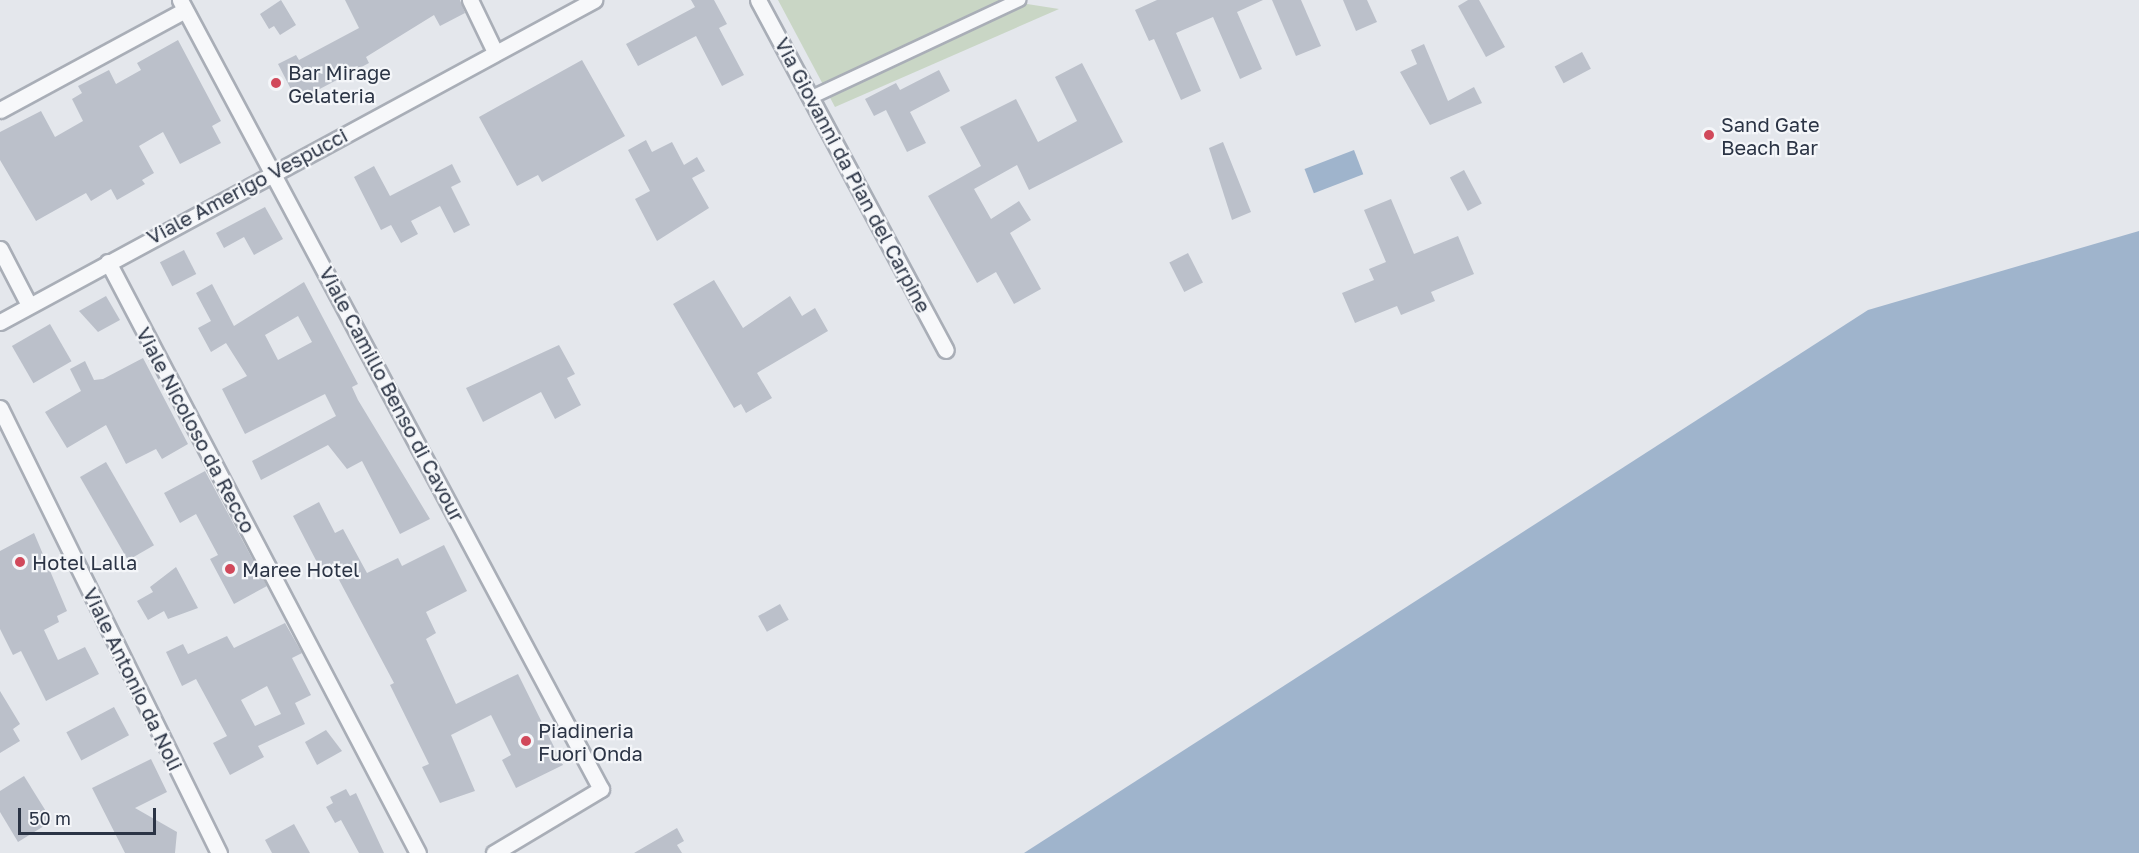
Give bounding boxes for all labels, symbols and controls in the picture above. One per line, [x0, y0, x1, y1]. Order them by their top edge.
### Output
street label: Via Giovanni da Pian del Carpine [770, 33, 936, 317]
place label: Bar Mirage Gelateria [288, 60, 391, 107]
marker: Bar Mirage Gelateria [269, 76, 283, 90]
place label: Sand Gate Beach Bar [1721, 112, 1819, 159]
street label: Viale Amerigo Vespucci [142, 123, 352, 249]
marker: Sand Gate Beach Bar [1702, 128, 1716, 142]
street label: Viale Camillo Benso di Cavour [314, 262, 470, 526]
street label: Viale Nicoloso da Recco [132, 323, 260, 537]
place label: Hotel Lalla [32, 550, 137, 574]
marker: Hotel Lalla [13, 555, 27, 569]
place label: Maree Hotel [242, 557, 359, 581]
marker: Maree Hotel [223, 562, 237, 576]
street label: Viale Antonio da Noli [78, 584, 188, 774]
place label: Piadineria Fuori Onda [538, 718, 643, 765]
marker: Piadineria Fuori Onda [519, 734, 533, 748]
scale bar [21, 796, 159, 834]
text: 50 m [29, 807, 71, 829]

